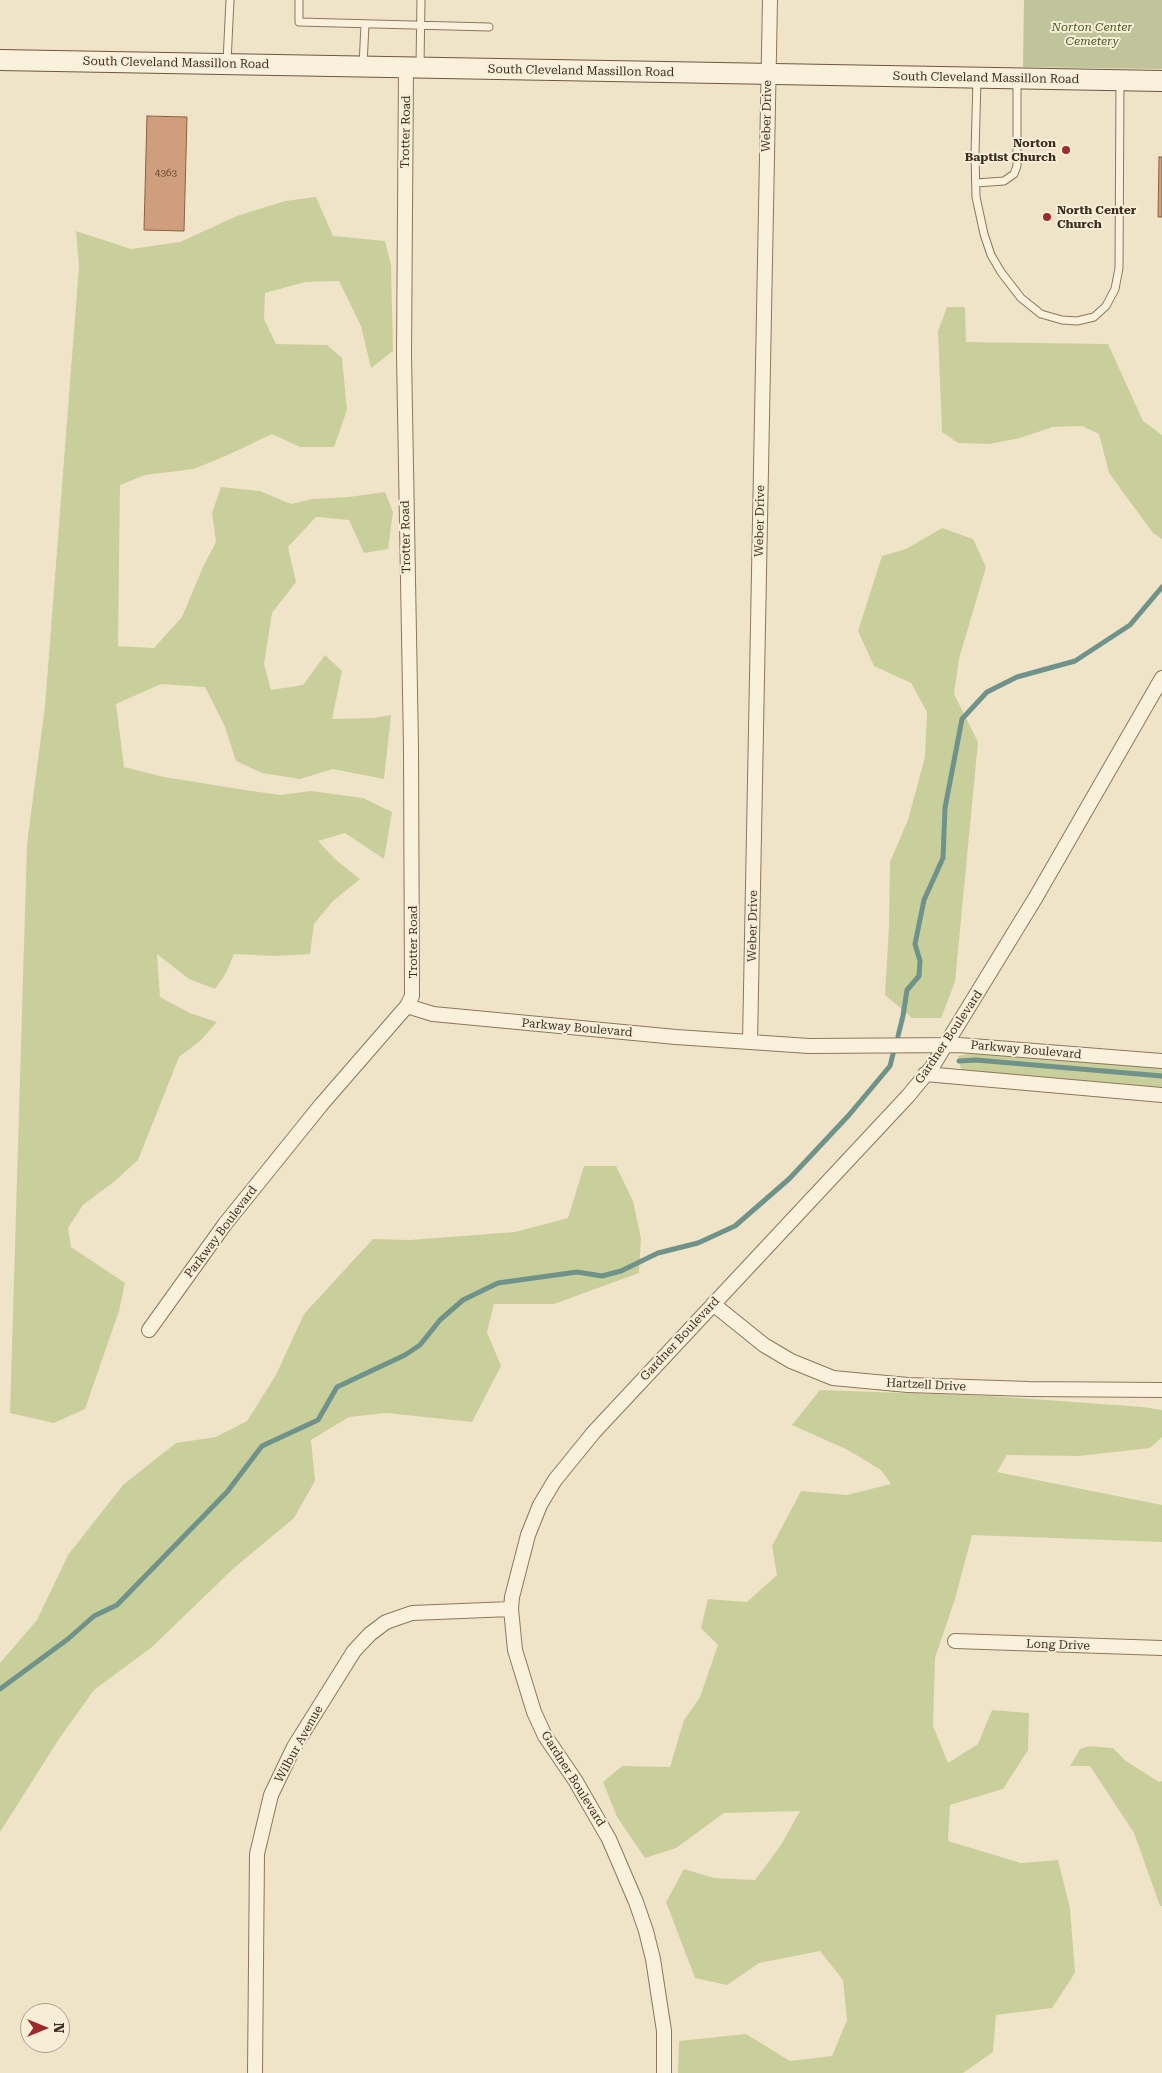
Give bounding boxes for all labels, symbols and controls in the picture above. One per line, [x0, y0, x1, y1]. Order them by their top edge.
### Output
park label: Norton Center Cemetery [1052, 20, 1132, 48]
street label: South Cleveland Massillon Road [83, 54, 269, 72]
street label: South Cleveland Massillon Road [488, 62, 674, 80]
street label: South Cleveland Massillon Road [893, 69, 1079, 87]
street label: Weber Drive [759, 80, 775, 152]
street label: Trotter Road [398, 95, 414, 169]
place label: Norton Baptist Church [965, 136, 1056, 164]
marker: Norton Baptist Church [1060, 144, 1072, 156]
house number: 4363 [155, 167, 177, 179]
place label: North Center Church [1057, 203, 1136, 231]
marker: North Center Church [1041, 211, 1053, 223]
street label: Weber Drive [752, 485, 768, 557]
street label: Trotter Road [398, 500, 414, 574]
street label: Weber Drive [745, 890, 761, 962]
street label: Trotter Road [406, 905, 420, 979]
street label: Gardner Boulevard [912, 988, 986, 1086]
street label: Parkway Boulevard [521, 1016, 633, 1040]
street label: Parkway Boulevard [970, 1038, 1082, 1062]
street label: Parkway Boulevard [182, 1183, 260, 1281]
street label: Gardner Boulevard [637, 1294, 723, 1384]
street label: Hartzell Drive [886, 1376, 966, 1394]
street label: Long Drive [1026, 1637, 1090, 1653]
street label: Wilbur Avenue [272, 1703, 326, 1785]
street label: Gardner Boulevard [538, 1729, 608, 1829]
north arrow [20, 2003, 70, 2053]
text: N [51, 2023, 67, 2033]

